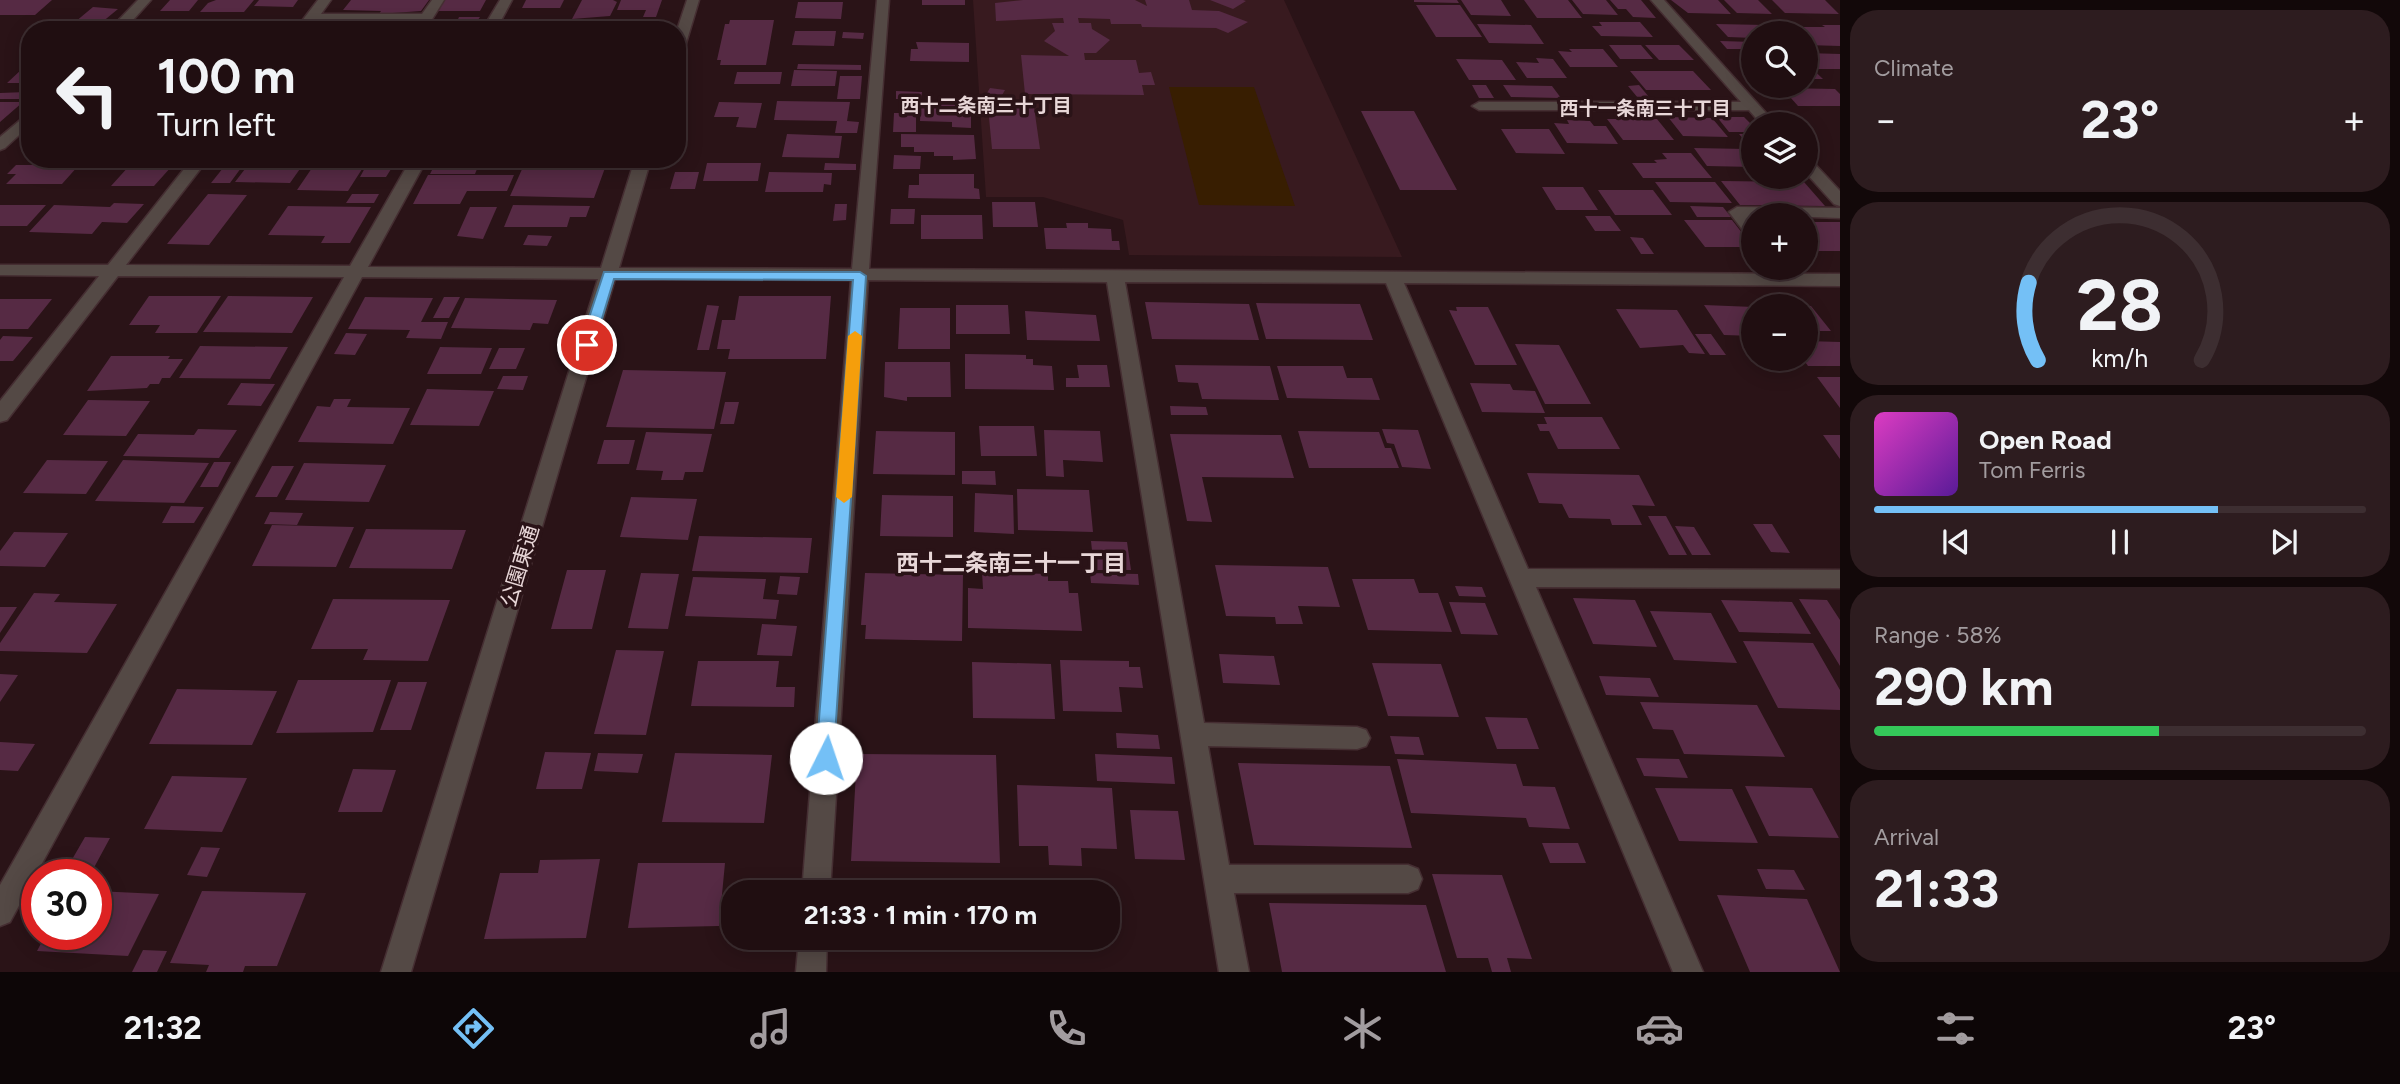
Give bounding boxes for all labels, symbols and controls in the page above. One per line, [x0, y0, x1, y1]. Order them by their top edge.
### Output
map controls [1741, 21, 1818, 371]
button: search [1741, 21, 1818, 98]
text: 100 m [157, 46, 296, 105]
icon: left [42, 49, 133, 140]
text: Climate [1874, 54, 1953, 82]
text: 23° [2081, 89, 2159, 151]
district label: 西十二条南三十丁目 [900, 94, 1072, 117]
district label: 西十一条南三十丁目 [1559, 97, 1731, 120]
text: − [1874, 97, 1898, 143]
text: + [2342, 97, 2366, 143]
text: Turn left [157, 106, 276, 144]
button: layers [1741, 112, 1818, 189]
button: + [1741, 203, 1818, 280]
text: 28 [2077, 261, 2163, 348]
button: − [1741, 294, 1818, 371]
pin [557, 315, 617, 375]
icon: arrive [568, 326, 606, 364]
text: km/h [2091, 342, 2149, 372]
text: Open Road [1979, 424, 2112, 456]
text: Tom Ferris [1979, 456, 2085, 484]
street label: 公園東通 [495, 522, 544, 610]
icon: previous [1937, 523, 1975, 561]
icon: pause [2101, 523, 2139, 561]
icon: next [2265, 523, 2303, 561]
district label: 西十二条南三十一丁目 [896, 549, 1126, 577]
text: Range · 58% [1874, 621, 2002, 649]
text: 290 km [1874, 656, 2054, 718]
position arrow [789, 721, 863, 795]
text: Arrival [1874, 823, 1939, 851]
text: 21:33 [1874, 858, 2000, 920]
speed limit sign: 30 [21, 859, 112, 950]
text: 21:33 · 1 min · 170 m [804, 899, 1037, 931]
icon: directions [449, 1004, 498, 1053]
icon: music [746, 1004, 795, 1053]
icon: phone [1042, 1004, 1091, 1053]
icon: climate [1338, 1004, 1387, 1053]
icon: car [1635, 1004, 1684, 1053]
icon: filters [1931, 1004, 1980, 1053]
text: 21:32 [124, 1009, 202, 1047]
text: 23° [2228, 1009, 2276, 1047]

